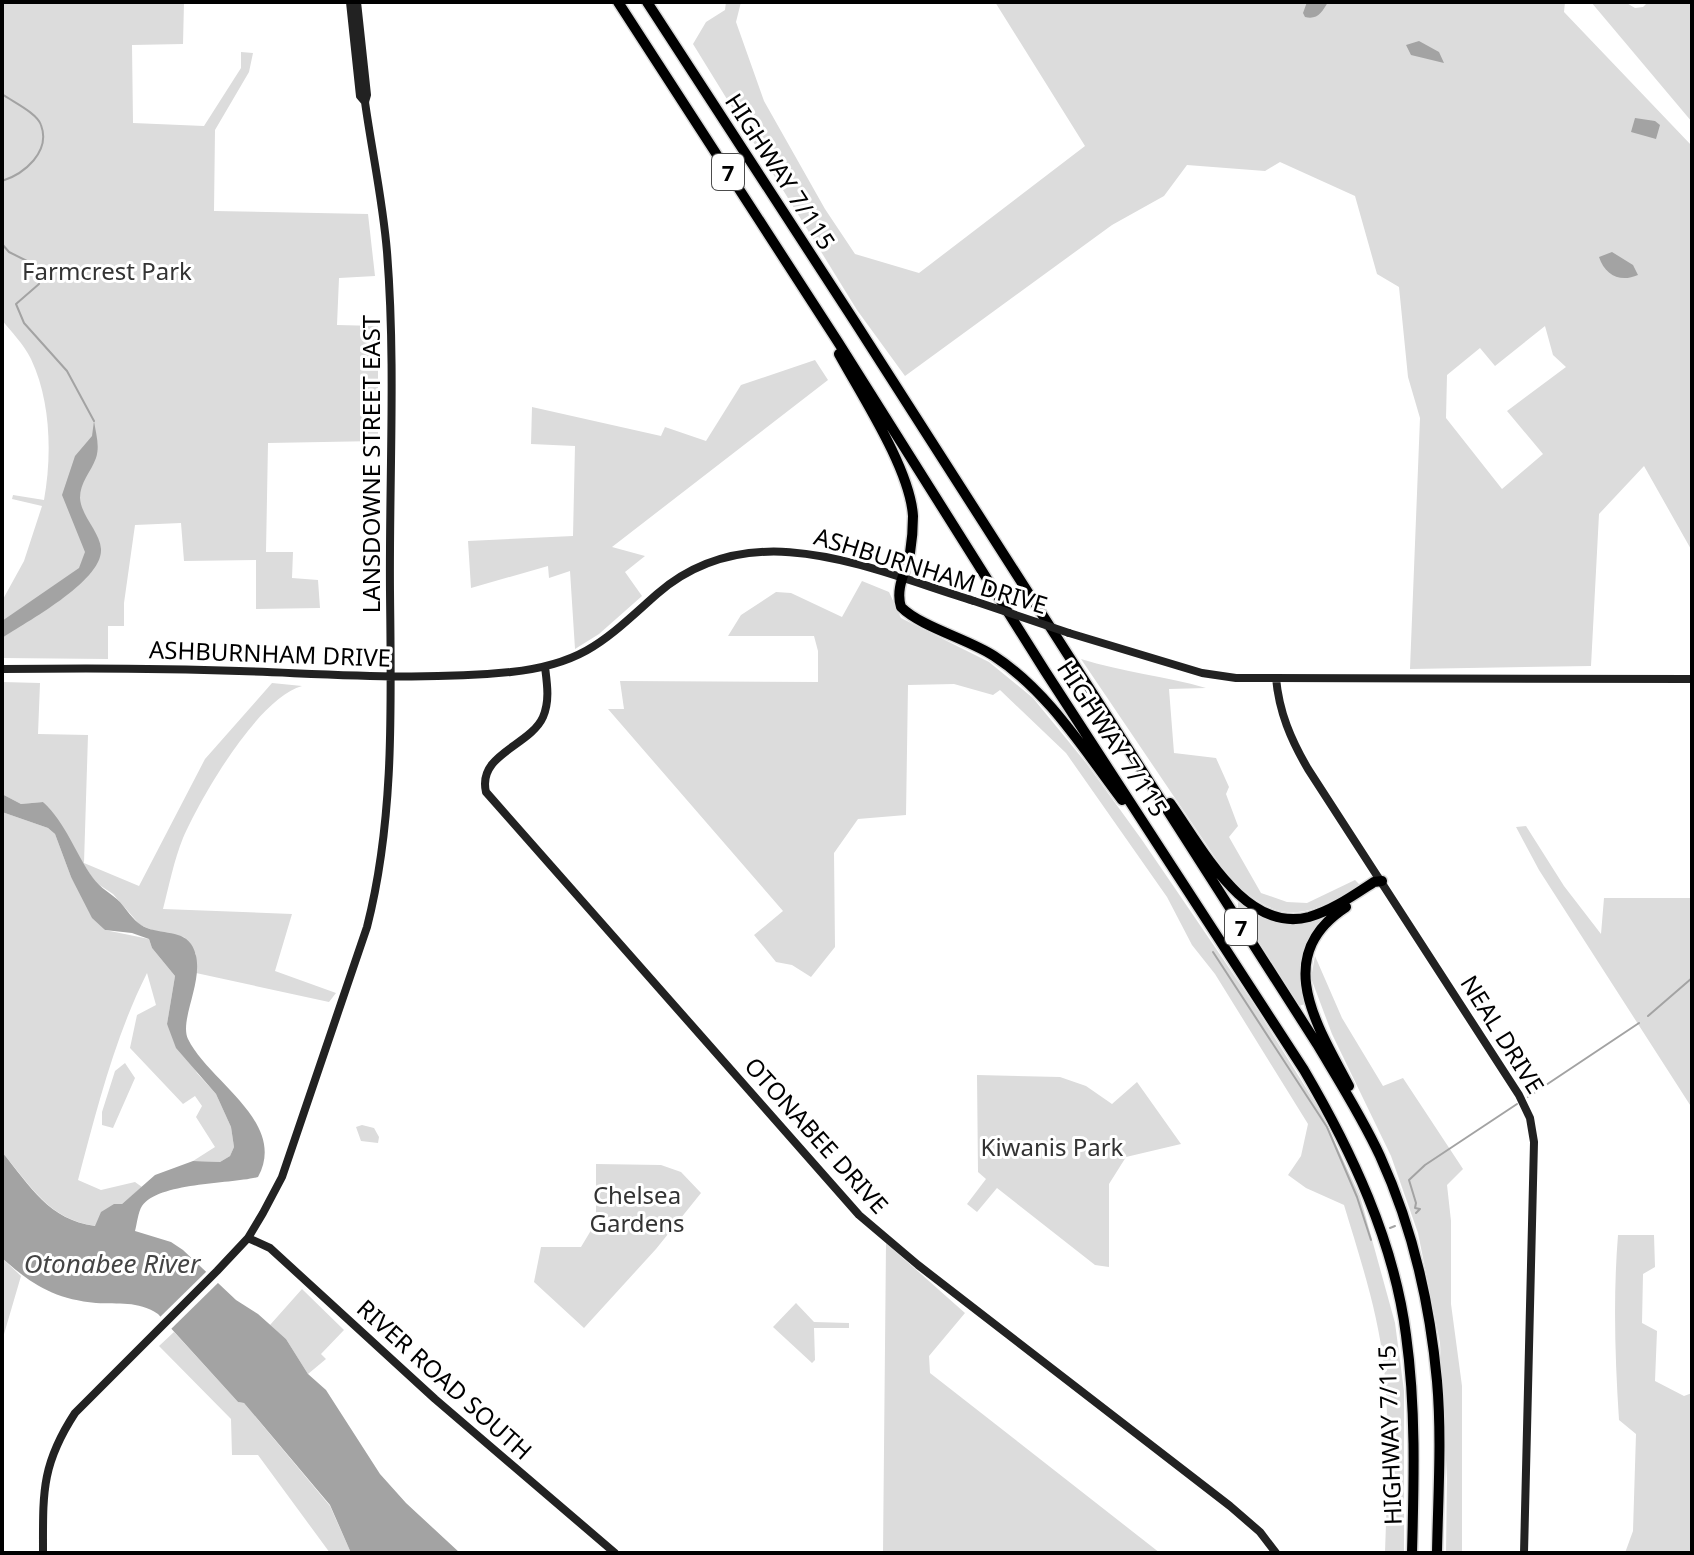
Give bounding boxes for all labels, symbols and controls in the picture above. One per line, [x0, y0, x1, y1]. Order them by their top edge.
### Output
street label: HIGHWAY 7/115 [720, 88, 842, 254]
road number: 7 [712, 154, 744, 190]
park label: Farmcrest Park [22, 254, 192, 287]
street label: LANSDOWNE STREET EAST [354, 314, 387, 613]
street label: ASHBURNHAM DRIVE [810, 519, 1052, 621]
street label: ASHBURNHAM DRIVE [148, 632, 392, 674]
street label: HIGHWAY 7/115 [1050, 653, 1176, 823]
road number: 7 [1225, 909, 1257, 945]
street label: NEAL DRIVE [1453, 968, 1553, 1100]
street label: OTONABEE DRIVE [738, 1050, 896, 1220]
park label: Kiwanis Park [981, 1130, 1124, 1163]
park label: Chelsea Gardens [590, 1178, 685, 1239]
water label: Otonabee River [24, 1245, 202, 1281]
street label: RIVER ROAD SOUTH [350, 1292, 540, 1466]
street label: HIGHWAY 7/115 [1369, 1344, 1409, 1526]

